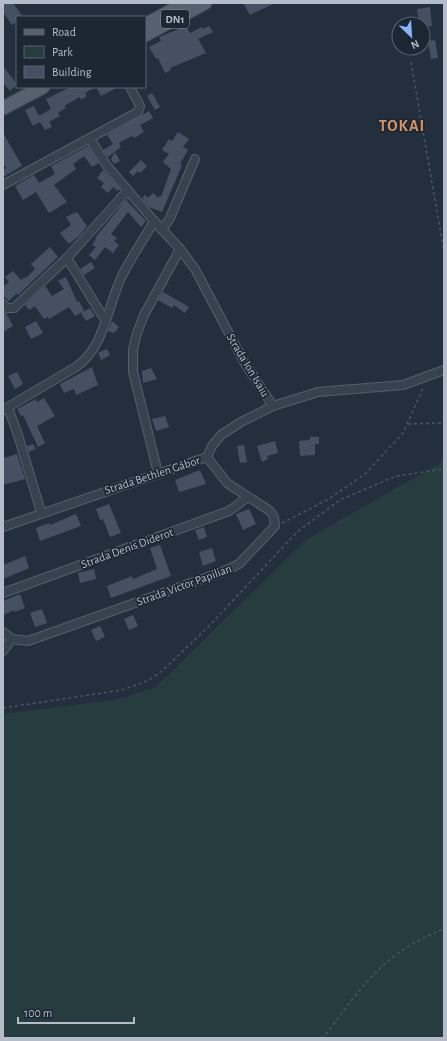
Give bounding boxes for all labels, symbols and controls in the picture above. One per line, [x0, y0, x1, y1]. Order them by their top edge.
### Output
road number: DN1 [161, 10, 189, 28]
legend [16, 16, 146, 88]
north arrow [391, 16, 431, 56]
text: Road [52, 26, 76, 38]
text: N [409, 38, 421, 51]
text: Park [52, 46, 73, 58]
text: Building [52, 66, 92, 78]
district label: TOKAI [379, 118, 425, 134]
street label: Strada Ion Isaiu [224, 331, 272, 399]
street label: Strada Bethlen Gábor [103, 454, 201, 496]
street label: Strada Denis Diderot [79, 526, 175, 570]
street label: Strada Victor Papilian [135, 562, 233, 608]
scale bar [18, 999, 134, 1025]
text: 100 m [24, 1007, 52, 1019]

